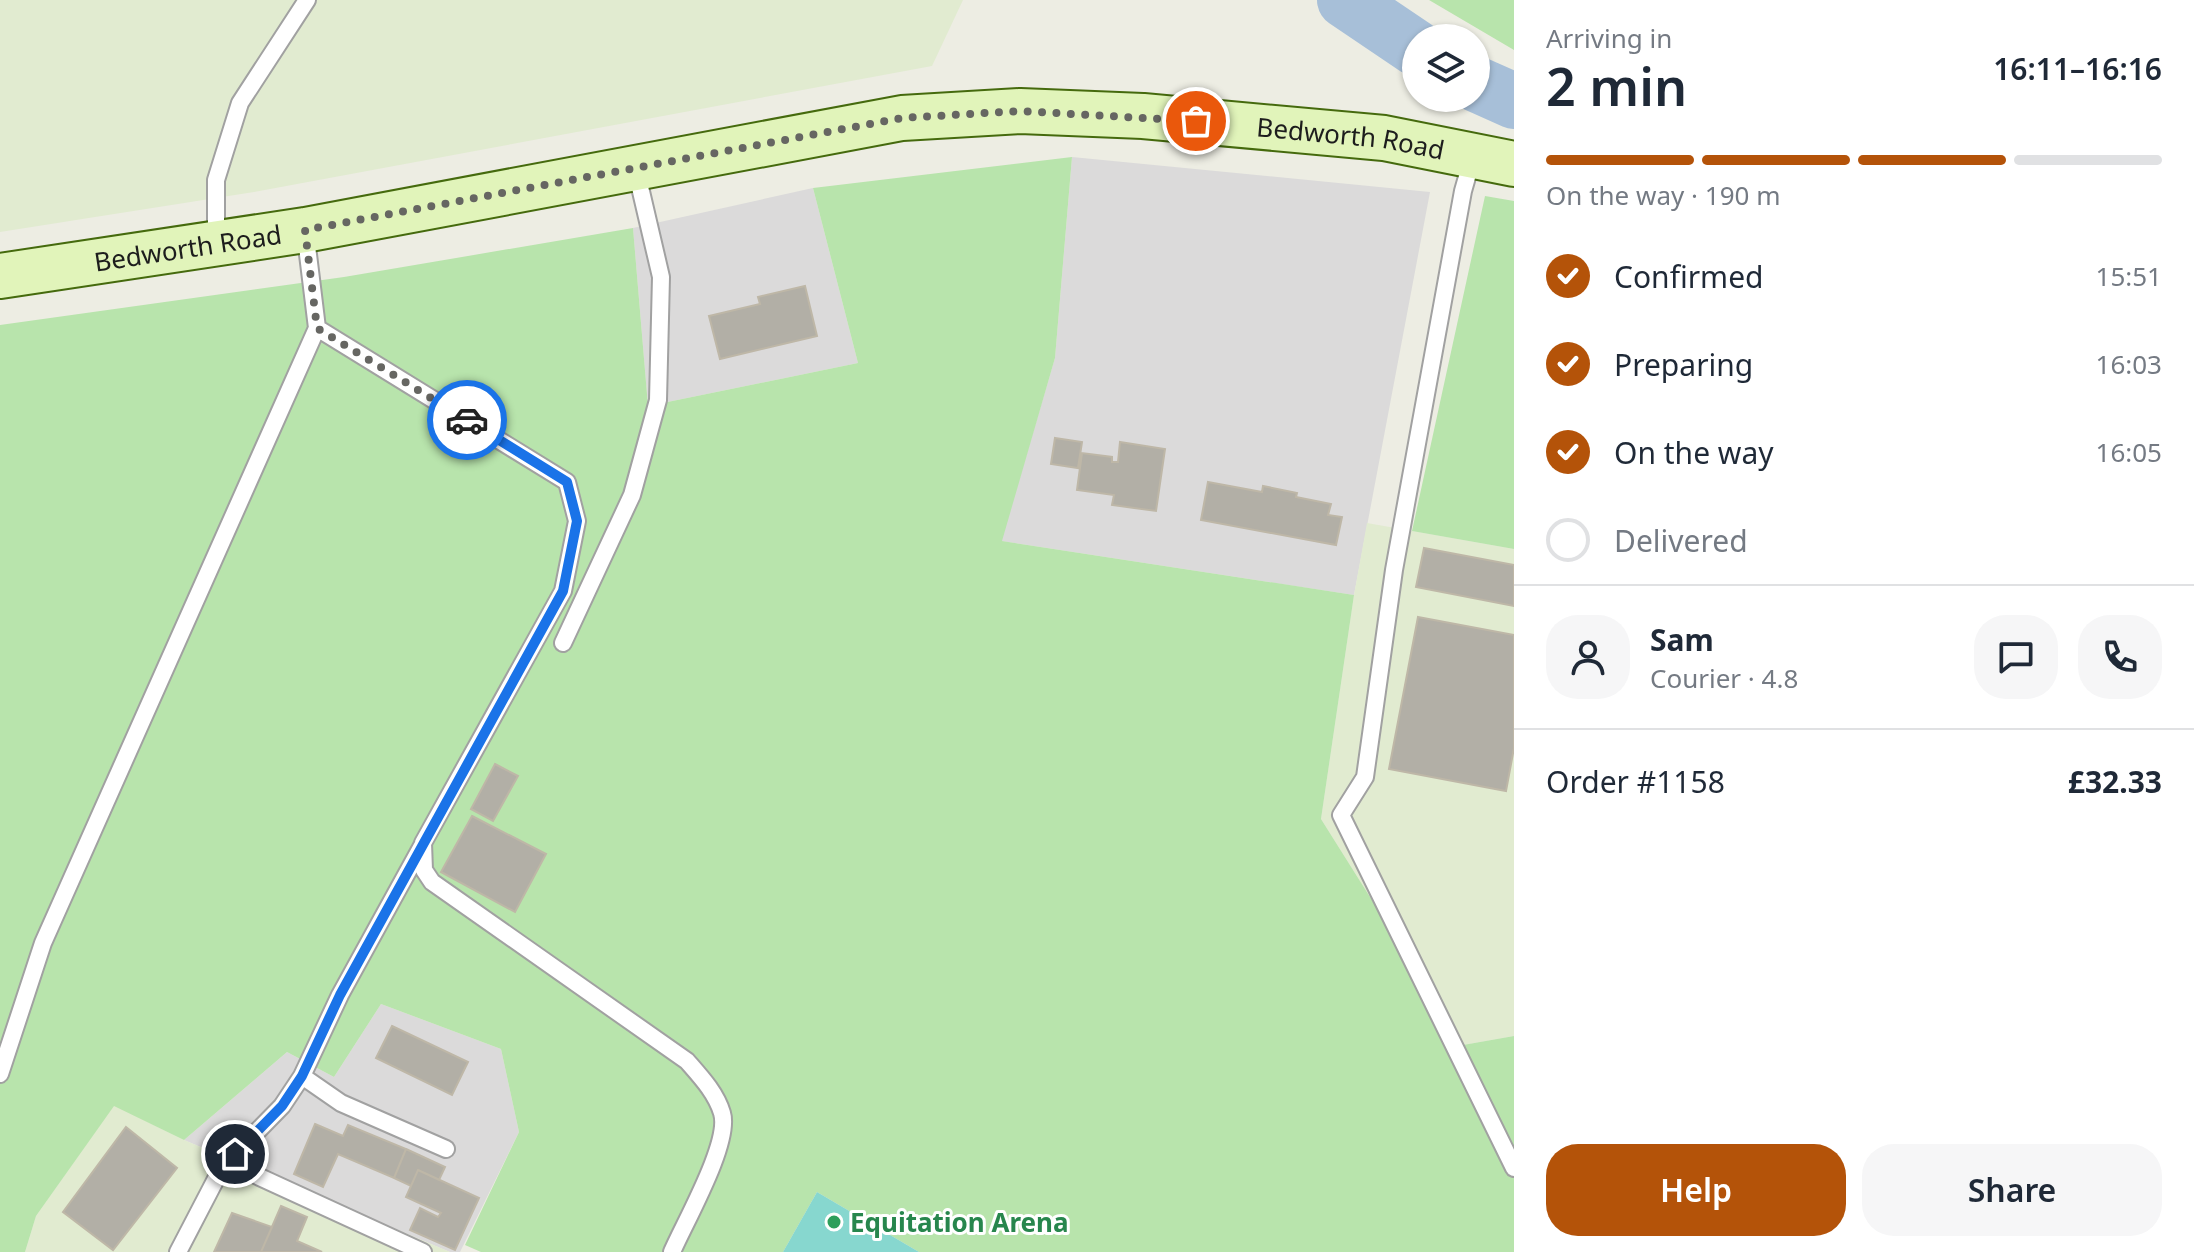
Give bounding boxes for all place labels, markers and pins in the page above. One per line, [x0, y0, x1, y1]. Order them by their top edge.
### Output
pin [1162, 87, 1230, 155]
pin [201, 1120, 269, 1188]
place label: Equitation Arena [850, 1204, 1069, 1240]
marker: Equitation Arena [825, 1213, 843, 1231]

